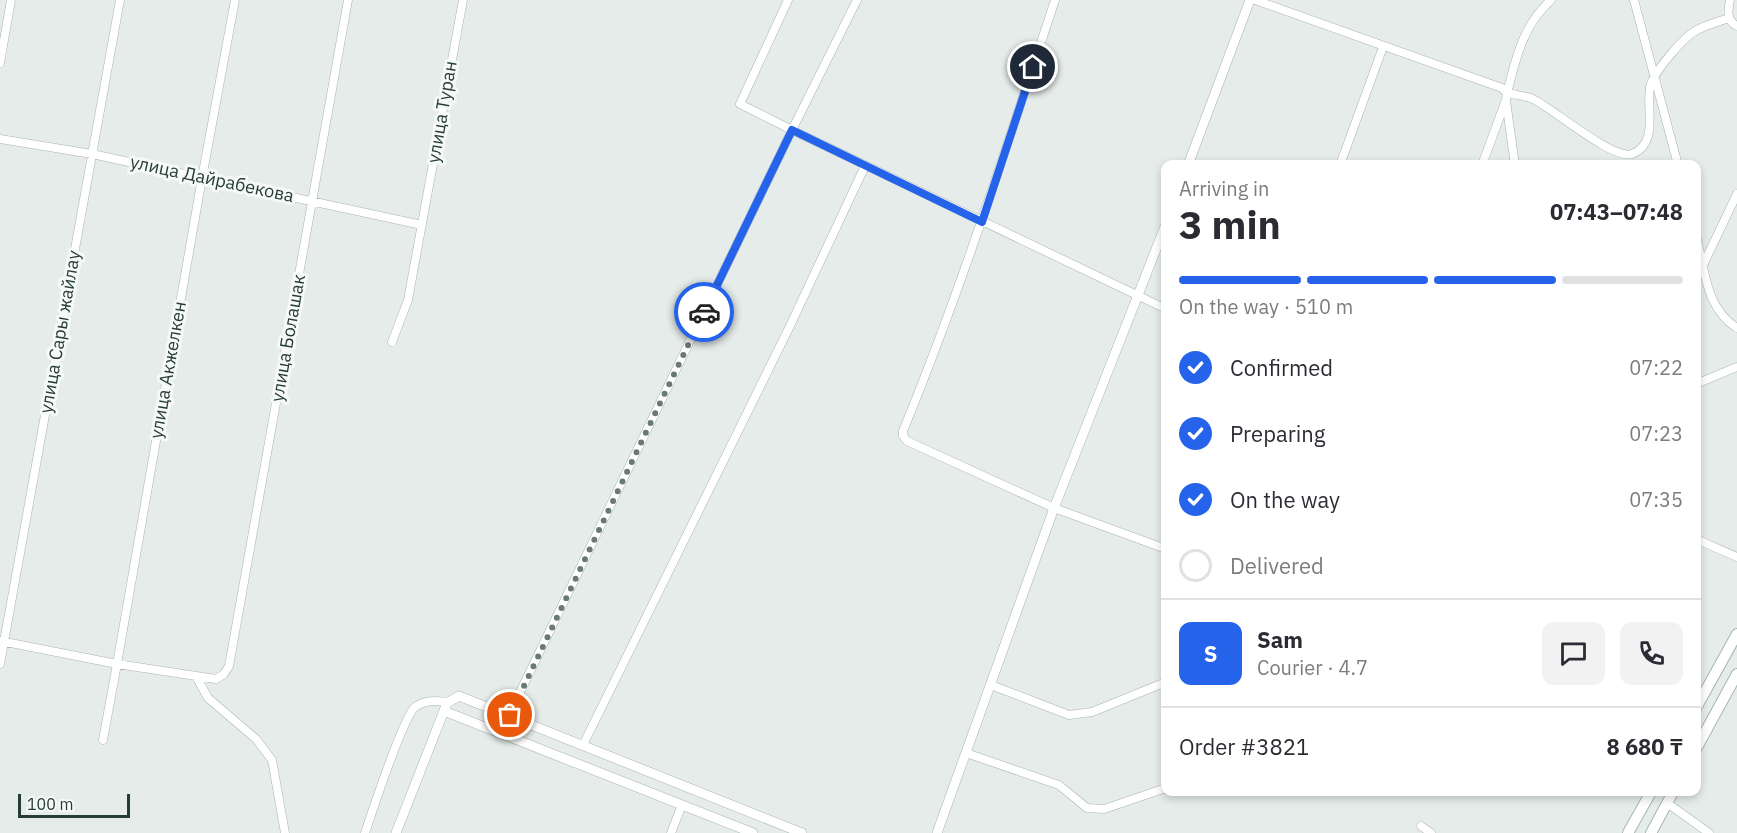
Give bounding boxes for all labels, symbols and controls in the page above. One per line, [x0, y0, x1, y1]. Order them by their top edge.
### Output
pin [1007, 41, 1058, 92]
icon: home [1016, 50, 1049, 83]
street label: улица Туран [421, 59, 462, 165]
street label: улица Дайрабекова [128, 150, 296, 207]
text: Arriving in [1179, 175, 1269, 202]
text: 07:43–07:48 [1550, 197, 1683, 226]
text: 3 min [1179, 199, 1281, 250]
street label: улица Сары жайлау [34, 249, 85, 415]
street label: улица Болашак [265, 272, 310, 404]
courier [674, 282, 734, 342]
text: On the way · 510 m [1179, 293, 1353, 320]
icon: car [688, 296, 721, 329]
street label: улица Акжелкен [144, 299, 191, 440]
icon: check [1179, 351, 1212, 384]
text: Confirmed [1230, 353, 1333, 382]
text: 07:22 [1629, 354, 1683, 381]
icon: check [1179, 417, 1212, 450]
text: Preparing [1230, 419, 1325, 448]
text: 07:23 [1629, 420, 1683, 447]
icon: check [1179, 483, 1212, 516]
text: On the way [1230, 485, 1340, 514]
text: 07:35 [1629, 486, 1683, 513]
text: Delivered [1230, 551, 1324, 580]
button: chat [1542, 622, 1605, 685]
button: phone [1620, 622, 1683, 685]
text: Sam [1257, 625, 1303, 654]
text: S [1204, 639, 1217, 668]
text: Courier · 4.7 [1257, 654, 1368, 681]
pin [484, 689, 535, 740]
icon: bag [493, 698, 526, 731]
text: Order #3821 [1179, 732, 1309, 761]
text: 8 680 ₸ [1607, 732, 1683, 761]
scale bar [18, 791, 130, 818]
text: 100 m [27, 794, 74, 814]

